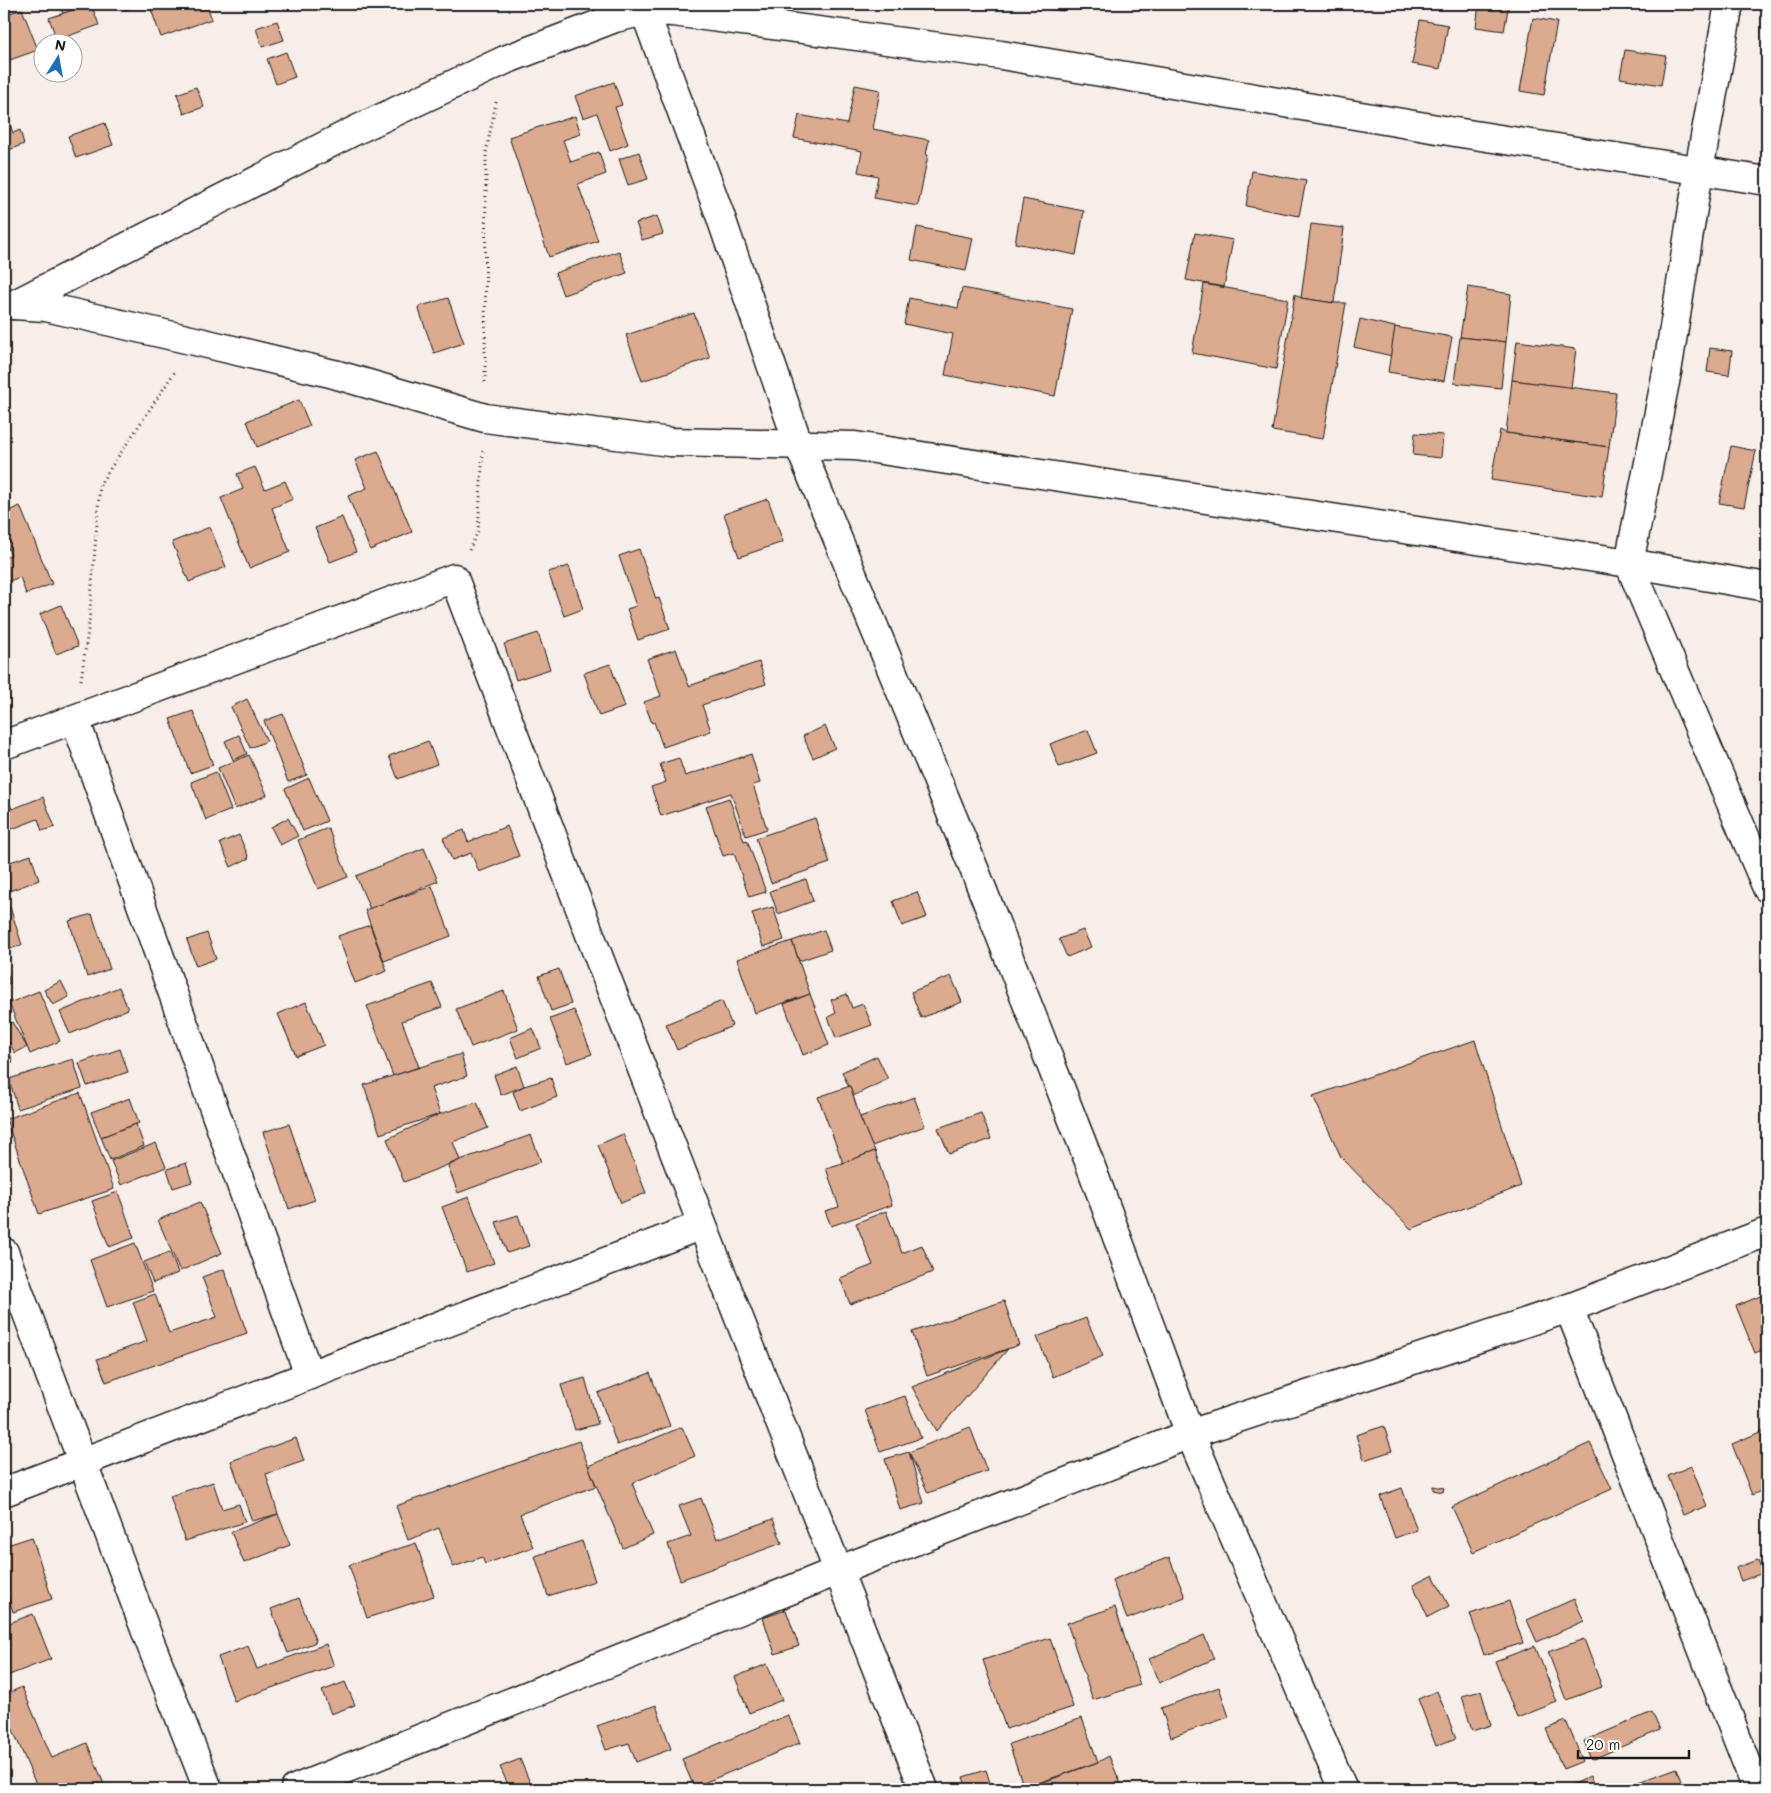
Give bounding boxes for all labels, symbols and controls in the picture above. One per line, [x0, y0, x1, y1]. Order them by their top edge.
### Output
north arrow [32, 32, 82, 82]
text: N [54, 34, 68, 55]
scale bar [1578, 1728, 1690, 1760]
text: 20 m [1586, 1734, 1620, 1754]

